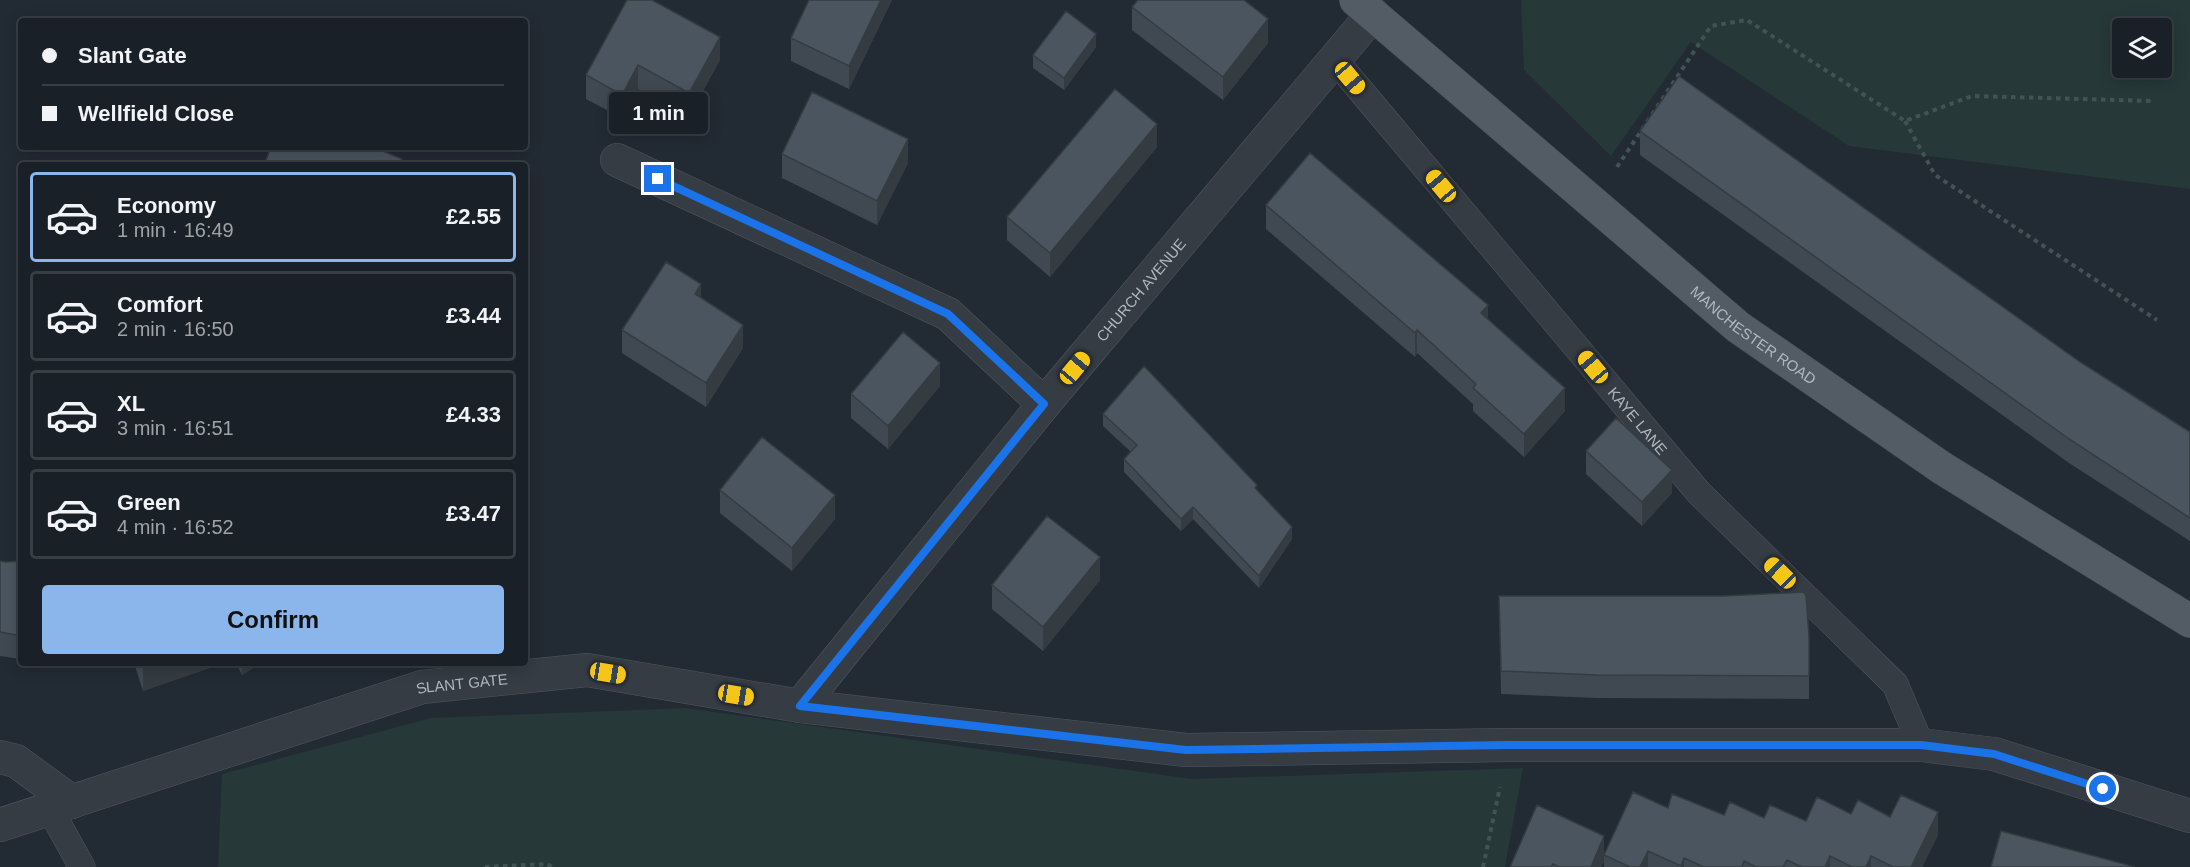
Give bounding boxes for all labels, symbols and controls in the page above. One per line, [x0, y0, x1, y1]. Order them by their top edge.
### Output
map controls [2112, 18, 2172, 78]
button: layers [2112, 18, 2172, 78]
text: Slant Gate [78, 43, 187, 68]
car [1332, 58, 1368, 98]
callout: 1 min [608, 92, 708, 134]
text: Wellfield Close [78, 101, 234, 126]
text: 1 min [632, 102, 685, 124]
route end [644, 165, 671, 192]
car [1423, 166, 1459, 206]
icon: car [45, 190, 99, 244]
text: Economy [117, 193, 216, 218]
text: £2.55 [446, 204, 501, 229]
text: 1 min · 16:49 [117, 219, 234, 241]
street label: CHURCH AVENUE [1092, 235, 1189, 344]
street label: MANCHESTER ROAD [1688, 282, 1820, 387]
icon: car [45, 289, 99, 343]
text: Comfort [117, 292, 203, 317]
text: £3.44 [446, 303, 501, 328]
text: 2 min · 16:50 [117, 318, 234, 340]
car [1575, 347, 1611, 387]
car [1057, 348, 1093, 388]
street label: KAYE LANE [1605, 384, 1671, 458]
icon: car [45, 388, 99, 442]
text: XL [117, 391, 145, 416]
text: £4.33 [446, 402, 501, 427]
text: 3 min · 16:51 [117, 417, 234, 439]
icon: car [45, 487, 99, 541]
text: Green [117, 490, 181, 515]
text: £3.47 [446, 501, 501, 526]
text: 4 min · 16:52 [117, 516, 234, 538]
car [1761, 554, 1799, 592]
button: Confirm [42, 585, 504, 654]
car [589, 661, 627, 685]
street label: SLANT GATE [414, 670, 508, 697]
car [717, 683, 755, 707]
route start [2089, 775, 2116, 802]

